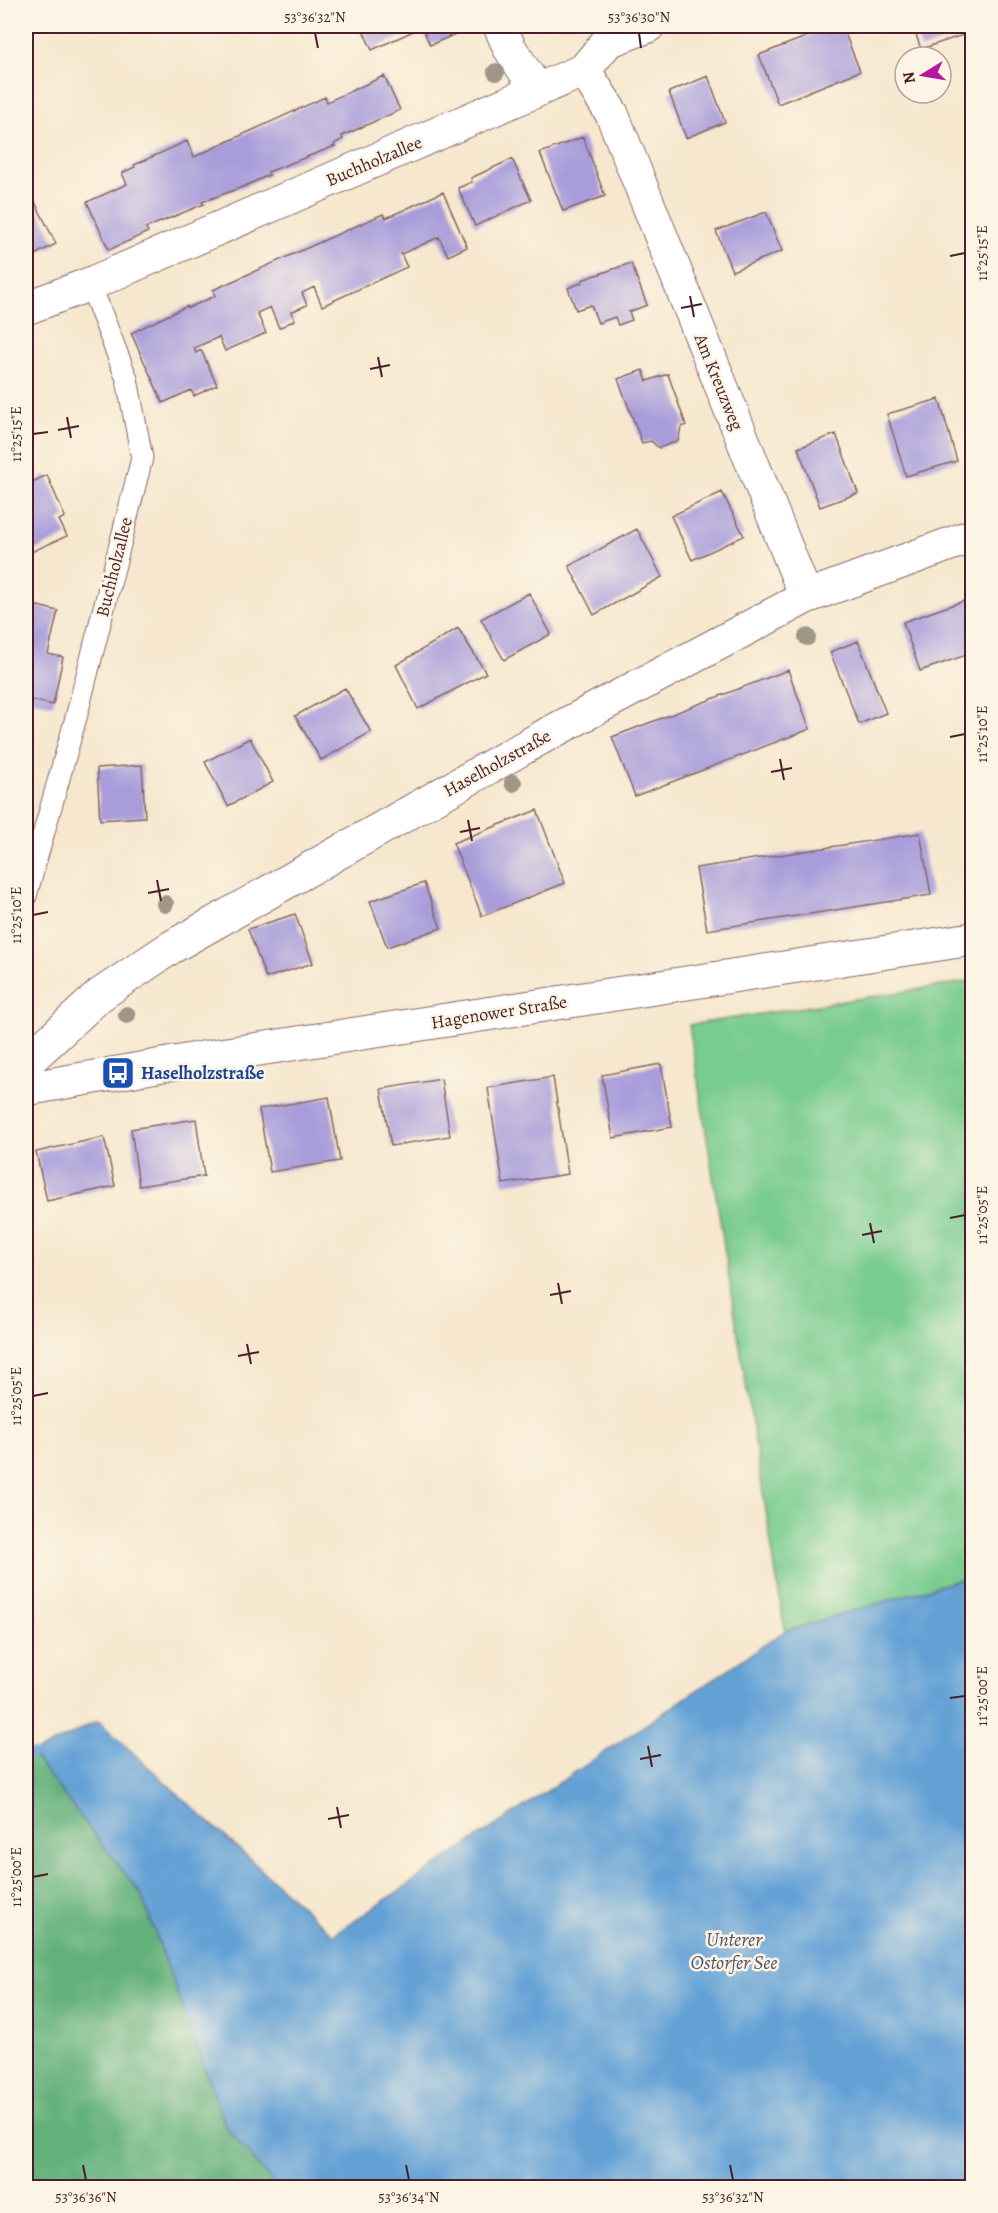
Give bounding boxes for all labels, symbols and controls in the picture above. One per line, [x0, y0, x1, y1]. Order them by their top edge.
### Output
text: 53°36'32"N [284, 7, 346, 27]
text: 53°36'30"N [608, 7, 670, 27]
north arrow [893, 45, 953, 105]
text: N [897, 70, 921, 85]
street label: Buchholzallee [322, 130, 426, 192]
text: 11°25'15"E [972, 225, 992, 281]
street label: Am Kreuzweg [688, 329, 749, 434]
text: 11°25'15"E [6, 406, 26, 462]
street label: Buchholzallee [90, 514, 138, 620]
text: 11°25'10"E [972, 705, 992, 763]
street label: Haselholzstraße [439, 724, 555, 802]
text: 11°25'10"E [6, 886, 26, 944]
street label: Hagenower Straße [429, 989, 569, 1035]
bus stop icon: Haselholzstraße [100, 1055, 136, 1091]
place label: Haselholzstraße [141, 1061, 264, 1085]
text: 11°25'05"E [972, 1186, 992, 1244]
text: 11°25'05"E [6, 1367, 26, 1425]
text: 11°25'00"E [972, 1666, 992, 1726]
text: 11°25'00"E [6, 1847, 26, 1907]
water label: Unterer Ostorfer See [691, 1926, 778, 1976]
text: 53°36'36"N [55, 2187, 117, 2207]
text: 53°36'34"N [378, 2187, 440, 2207]
text: 53°36'32"N [702, 2187, 764, 2207]

